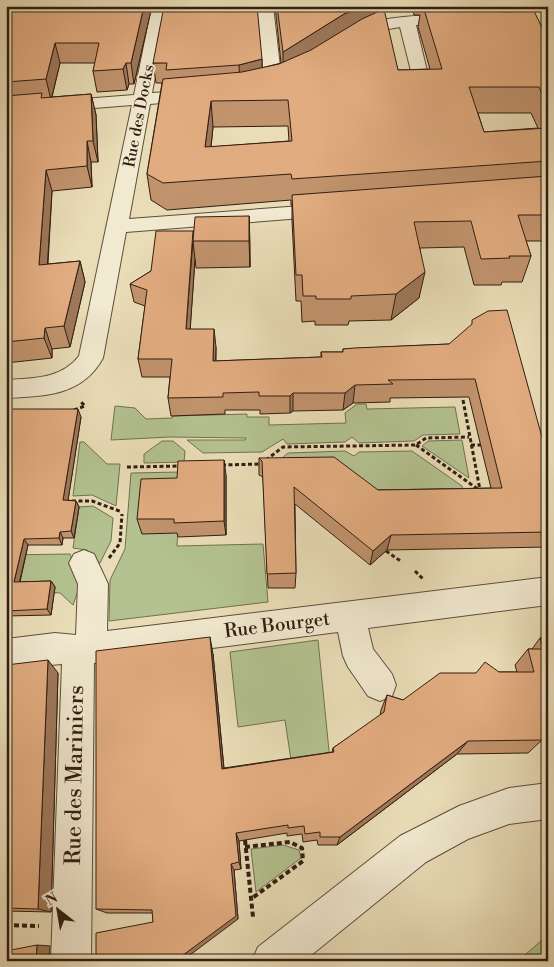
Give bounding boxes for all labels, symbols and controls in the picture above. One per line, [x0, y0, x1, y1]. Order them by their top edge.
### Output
street label: Rue des Docks [119, 63, 159, 169]
street label: Rue Bourget [223, 607, 331, 643]
street label: Rue des Mariniers [60, 685, 90, 865]
north arrow [32, 884, 82, 934]
text: N [42, 889, 61, 910]

